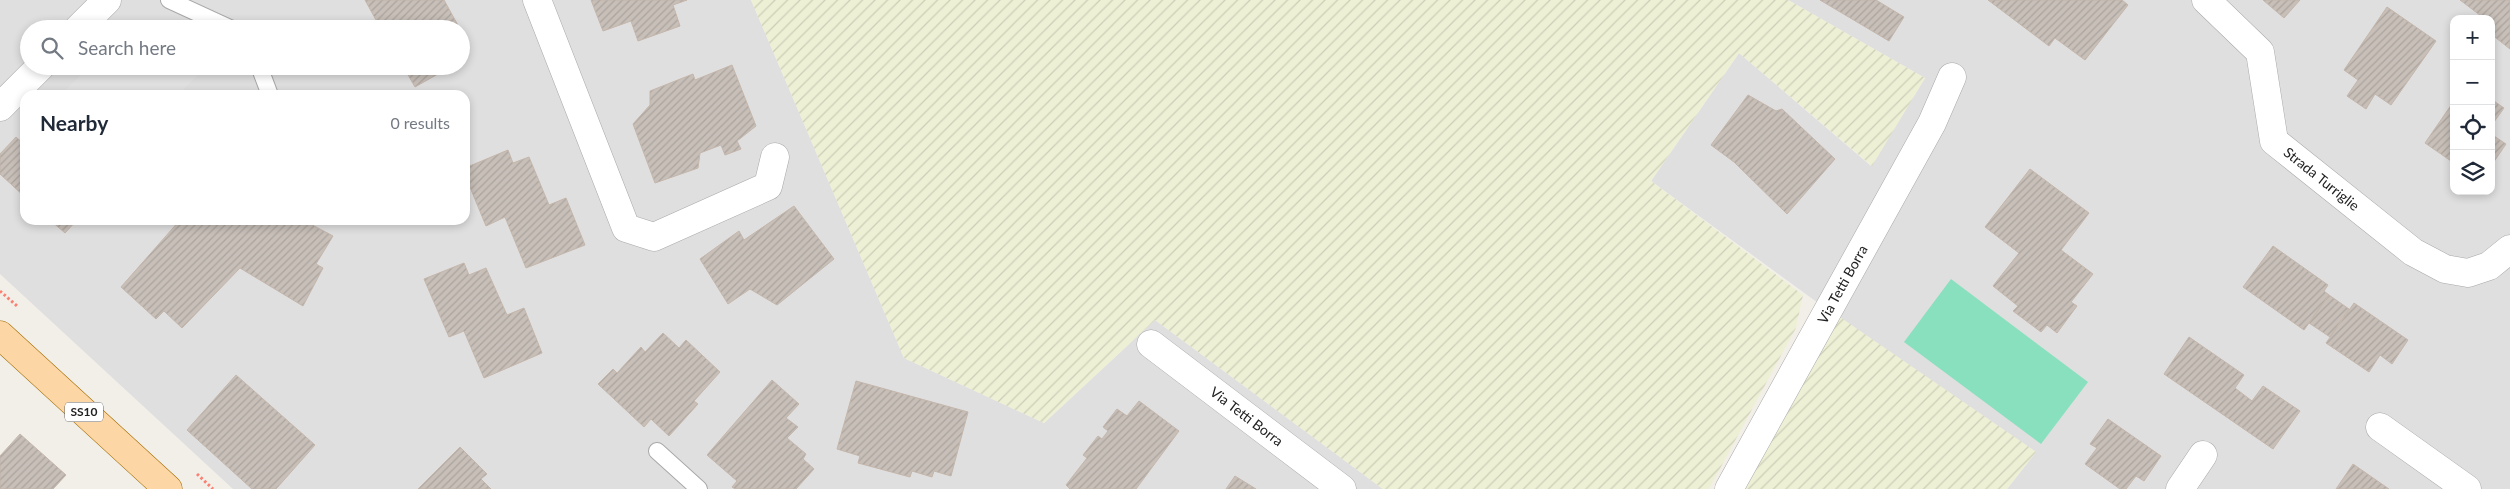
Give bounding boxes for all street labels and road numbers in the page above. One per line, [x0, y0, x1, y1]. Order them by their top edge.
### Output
street label: Strada Turriglie [2281, 143, 2363, 214]
street label: Via Tetti Borra [1813, 242, 1871, 327]
street label: Via Tetti Borra [1207, 383, 1287, 449]
road number: SS10 [65, 402, 103, 422]

